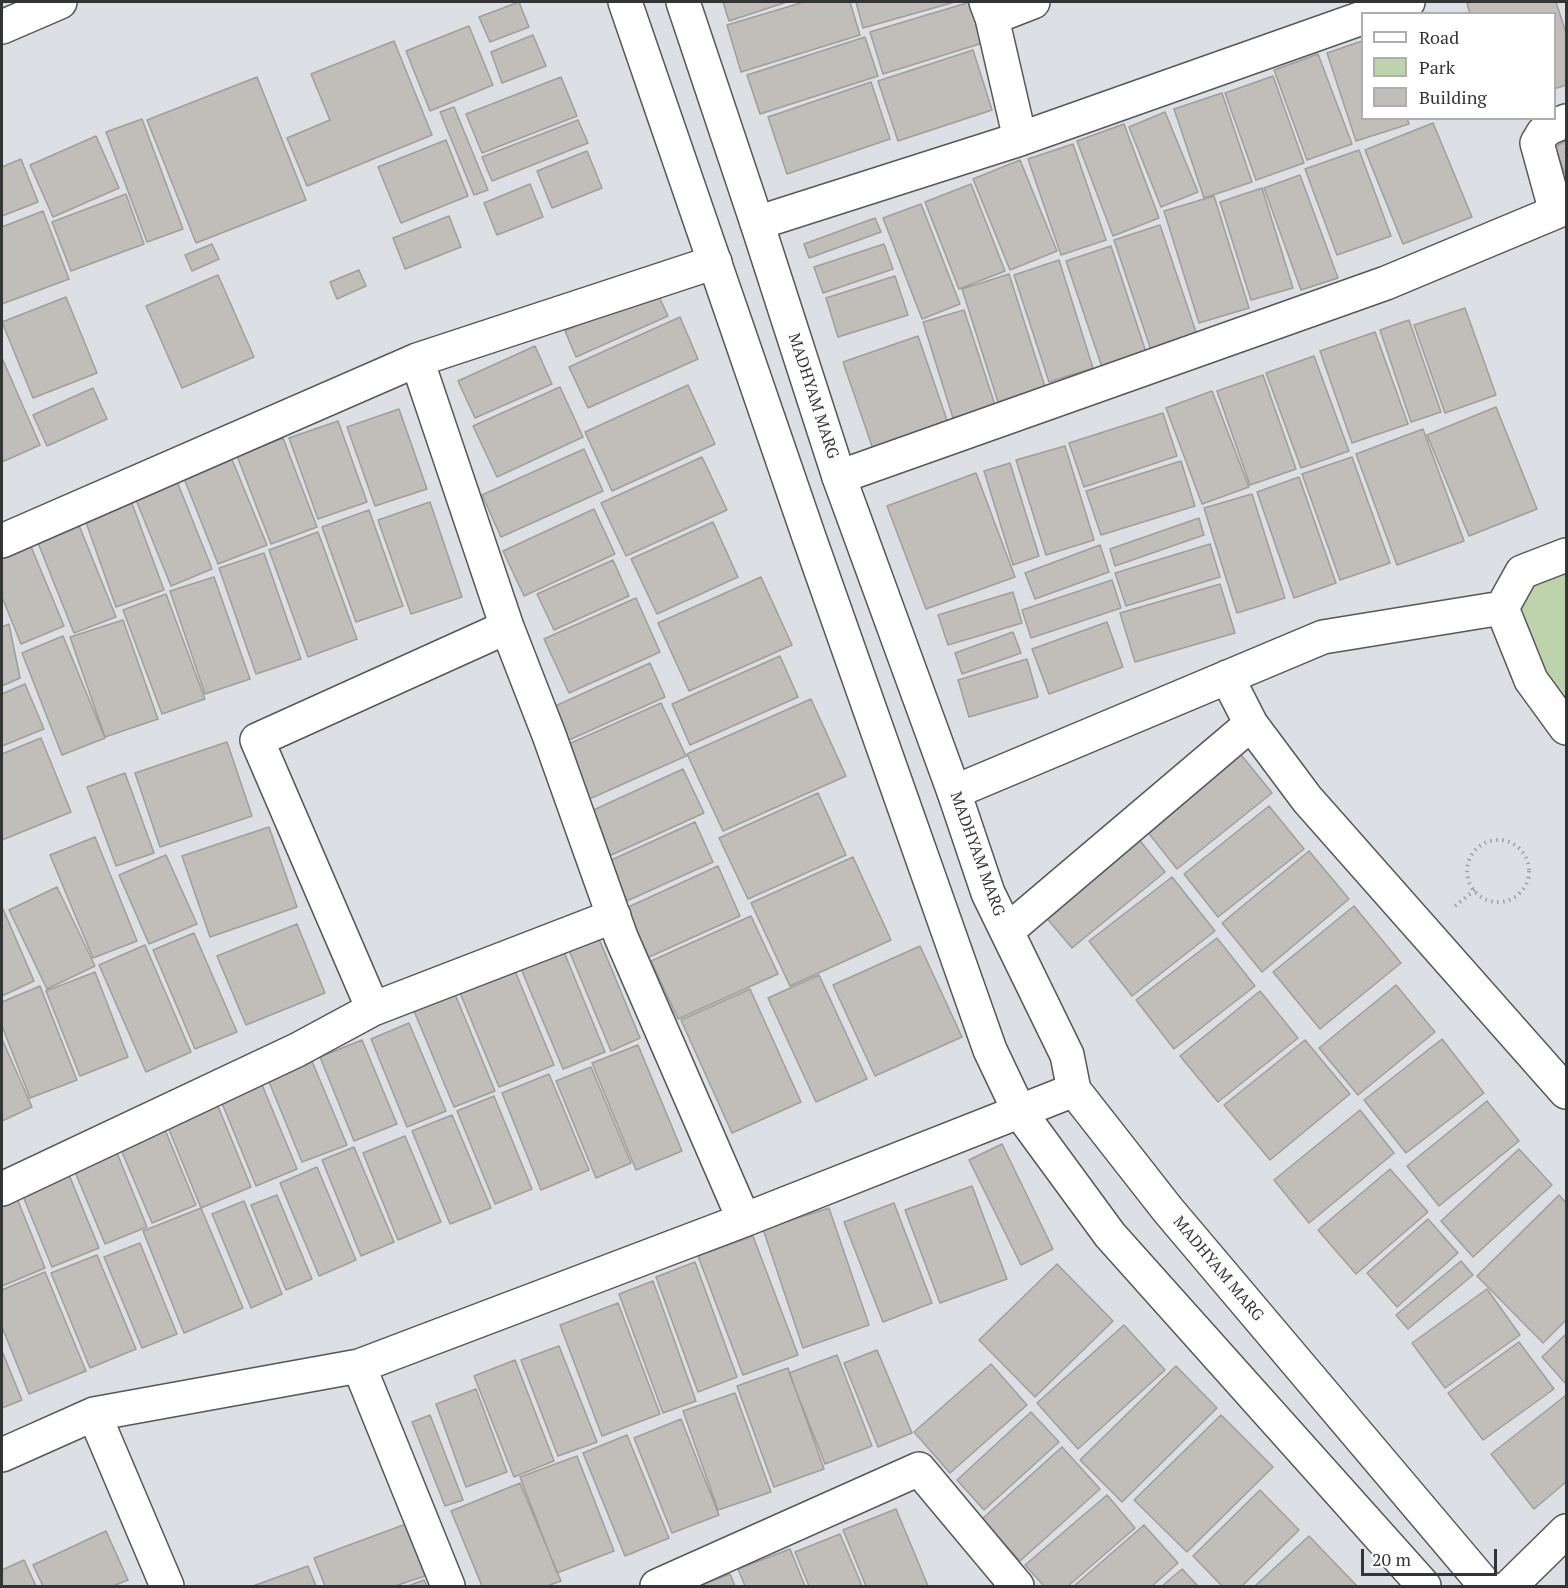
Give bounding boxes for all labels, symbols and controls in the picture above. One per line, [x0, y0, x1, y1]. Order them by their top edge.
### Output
legend [1361, 12, 1556, 120]
text: Road [1419, 25, 1459, 49]
text: Park [1419, 55, 1455, 79]
text: Building [1419, 85, 1487, 109]
street label: MADHYAM MARG [784, 331, 842, 461]
street label: MADHYAM MARG [946, 789, 1008, 919]
street label: MADHYAM MARG [1169, 1213, 1267, 1325]
scale bar [1364, 1537, 1500, 1575]
text: 20 m [1372, 1547, 1411, 1571]

